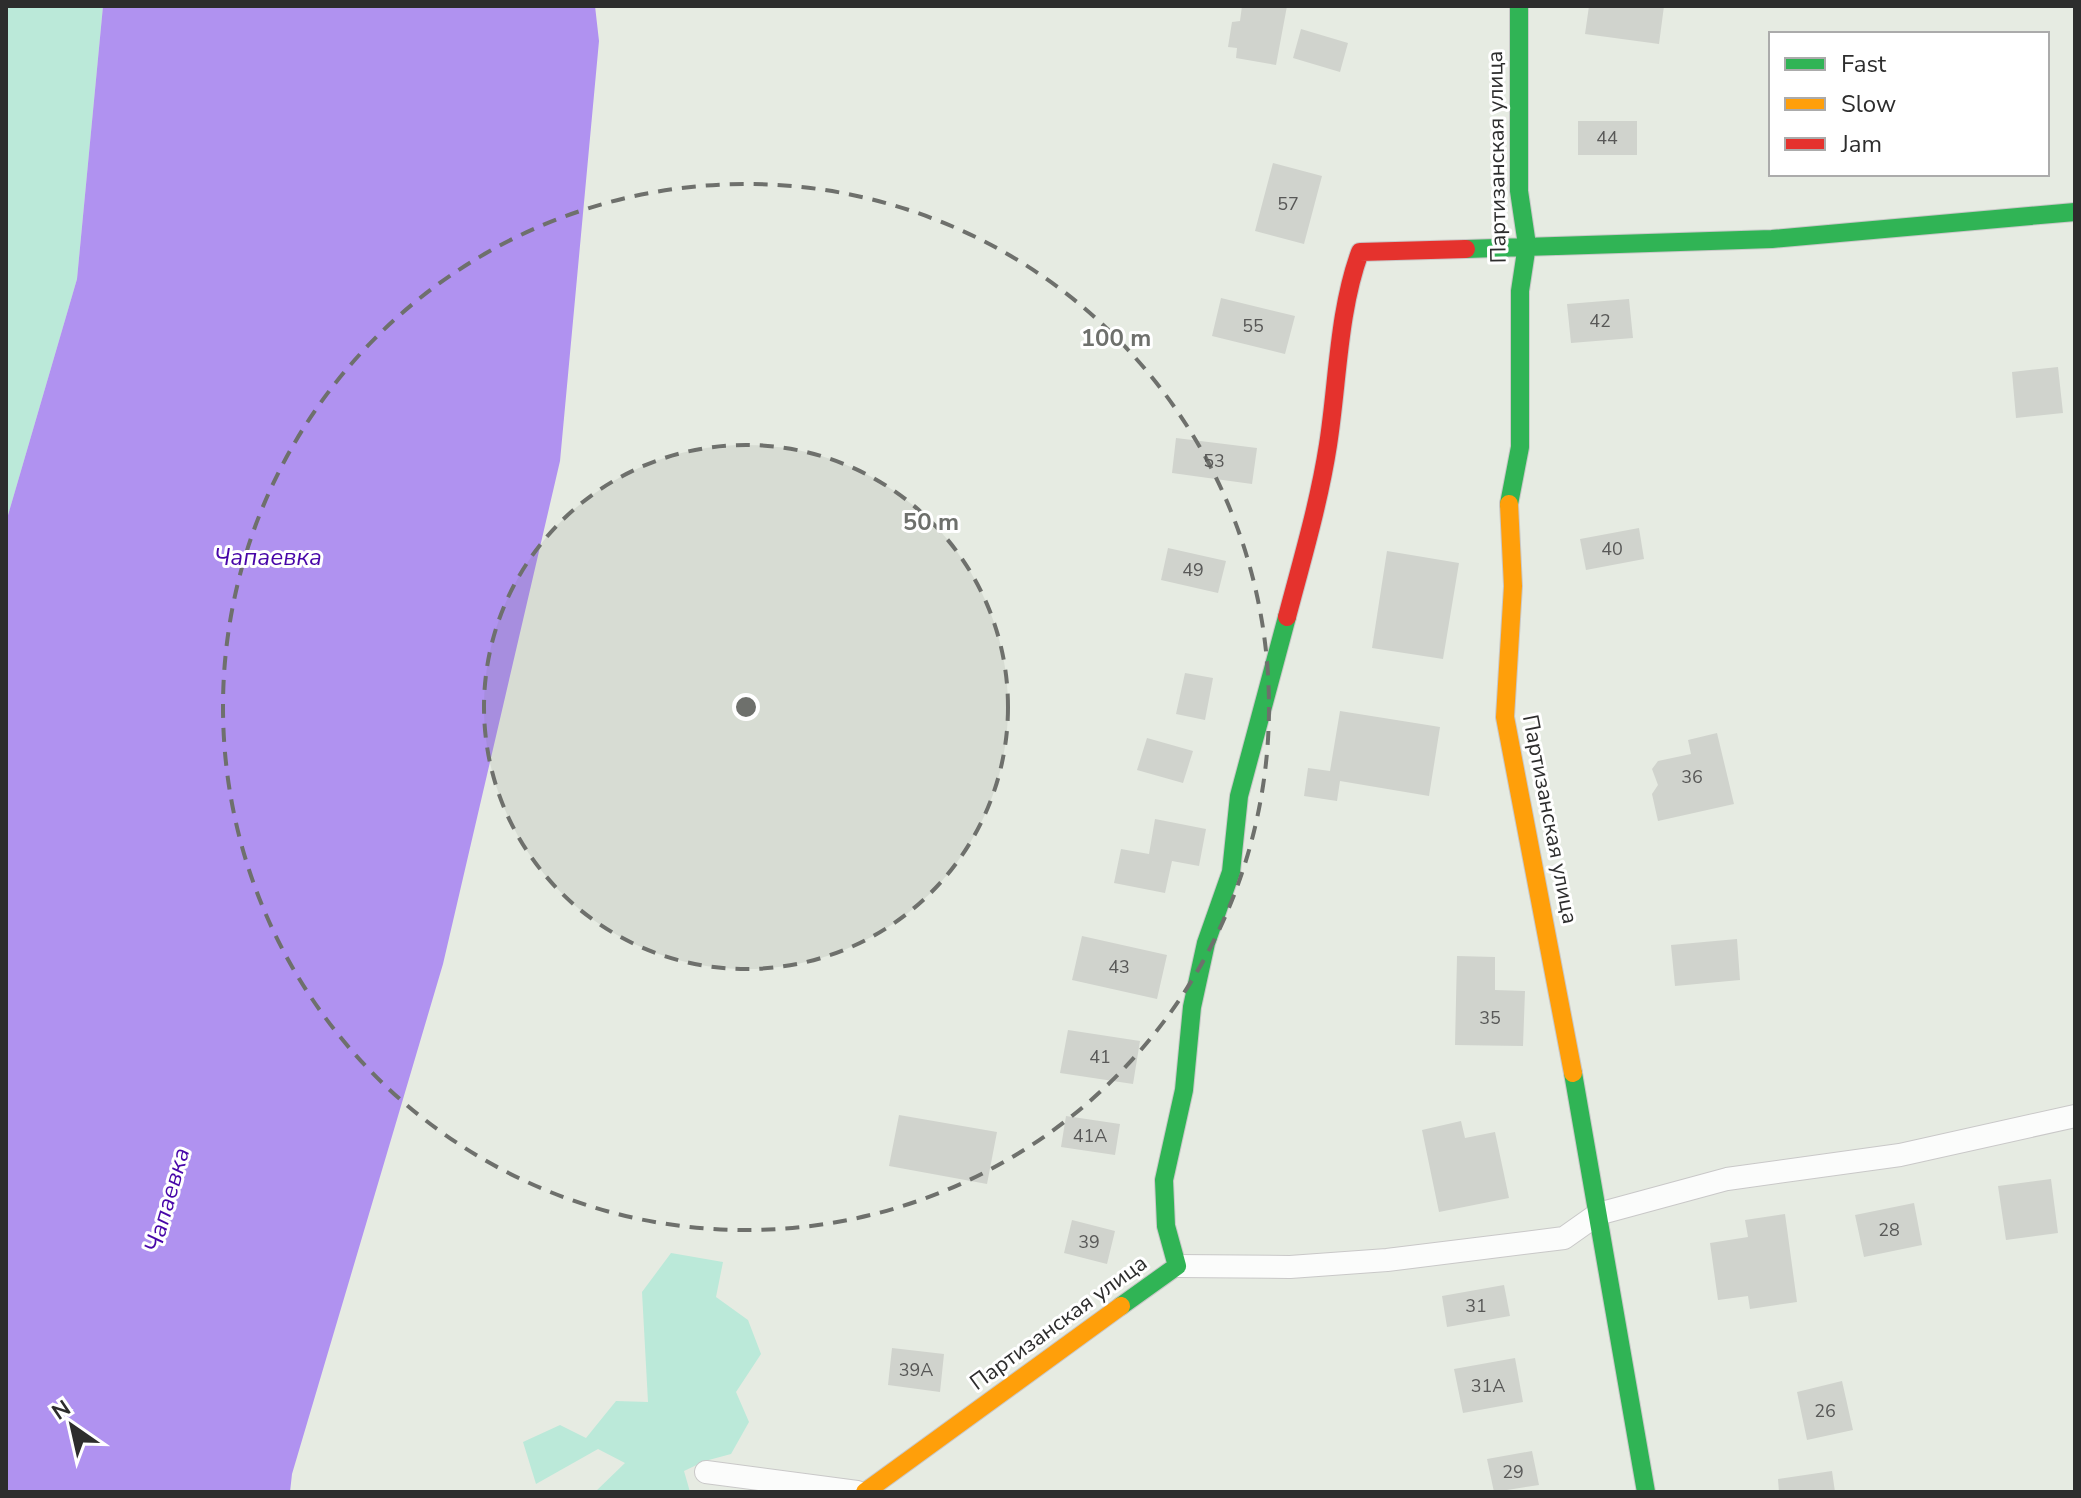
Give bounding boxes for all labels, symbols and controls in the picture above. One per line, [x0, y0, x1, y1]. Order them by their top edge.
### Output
legend [1769, 32, 2049, 176]
text: Fast [1841, 48, 1887, 80]
street label: Партизанская улица [1480, 50, 1514, 264]
text: Slow [1841, 88, 1896, 120]
house number: 44 [1596, 126, 1618, 150]
text: Jam [1840, 128, 1882, 160]
house number: 57 [1277, 192, 1299, 216]
house number: 42 [1589, 309, 1611, 333]
house number: 55 [1242, 314, 1264, 338]
text: 100 m [1081, 322, 1151, 354]
house number: 53 [1203, 449, 1225, 473]
text: 50 m [903, 506, 959, 538]
house number: 40 [1601, 537, 1623, 561]
water label: Чапаевка [214, 541, 322, 573]
house number: 49 [1182, 558, 1204, 582]
centre of rings [732, 693, 760, 721]
street label: Партизанская улица [1515, 712, 1585, 926]
house number: 36 [1681, 765, 1703, 789]
house number: 43 [1108, 955, 1130, 979]
house number: 35 [1479, 1006, 1501, 1030]
house number: 41 [1089, 1045, 1111, 1069]
house number: 41А [1073, 1124, 1107, 1148]
water label: Чапаевка [137, 1144, 197, 1256]
house number: 28 [1878, 1218, 1900, 1242]
house number: 39 [1078, 1230, 1100, 1254]
street label: Партизанская улица [964, 1248, 1153, 1397]
house number: 31 [1465, 1294, 1487, 1318]
house number: 39А [899, 1358, 933, 1382]
house number: 31А [1471, 1374, 1505, 1398]
north arrow [32, 1386, 112, 1466]
text: N [46, 1393, 77, 1427]
house number: 26 [1814, 1399, 1836, 1423]
house number: 29 [1502, 1460, 1524, 1484]

